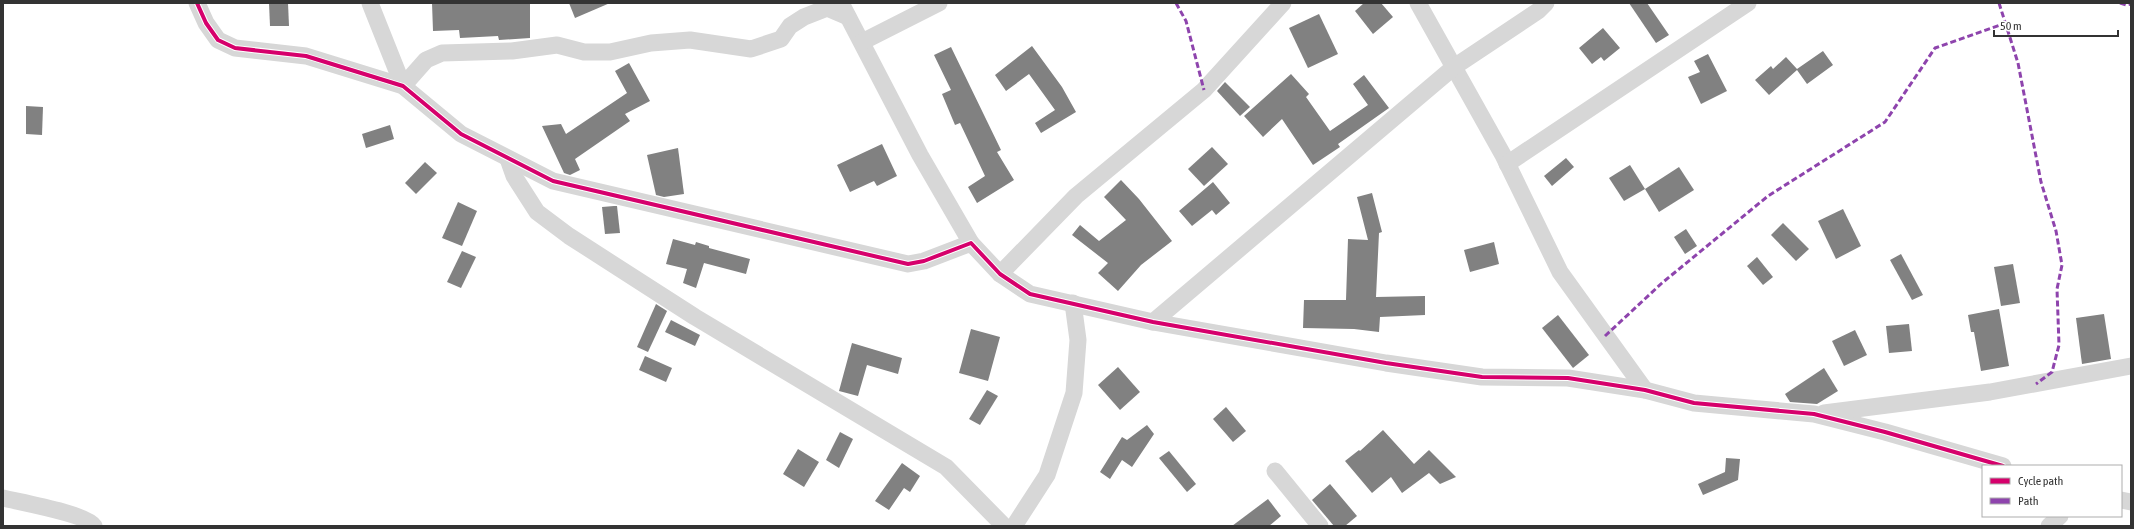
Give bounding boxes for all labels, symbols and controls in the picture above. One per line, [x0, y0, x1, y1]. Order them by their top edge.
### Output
scale bar [1994, 12, 2118, 38]
text: 50 m [2000, 19, 2022, 33]
legend [1982, 465, 2122, 517]
text: Cycle path [2018, 474, 2063, 488]
text: Path [2018, 494, 2039, 508]

